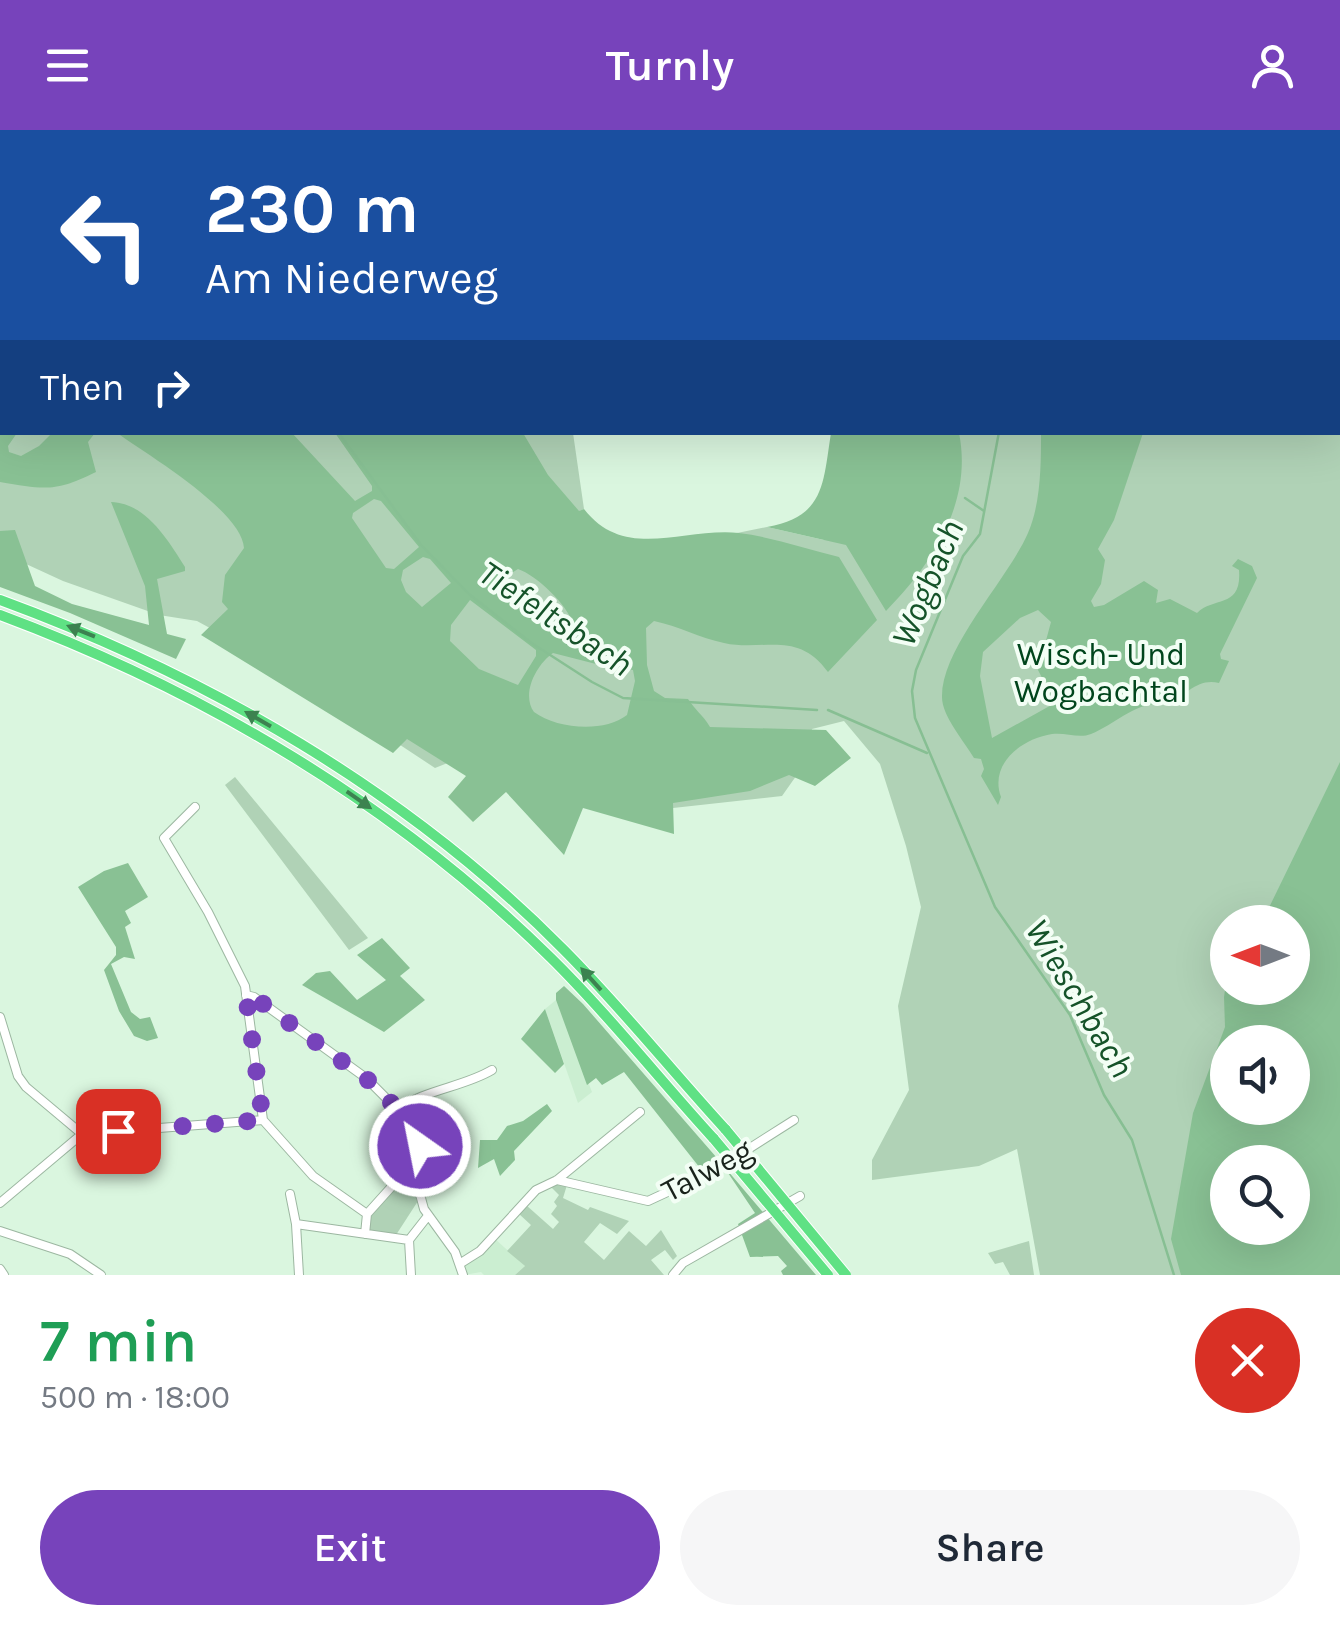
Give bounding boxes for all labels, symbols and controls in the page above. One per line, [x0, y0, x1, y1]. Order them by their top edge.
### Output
icon: menu [40, 38, 95, 93]
icon: person [1245, 38, 1300, 93]
text: Turnly [606, 39, 734, 91]
text: 230 m [205, 168, 419, 250]
icon: left [40, 170, 170, 300]
text: Am Niederweg [205, 252, 498, 304]
icon: right [144, 360, 199, 415]
text: Then [40, 365, 124, 410]
water label: Wogbach [883, 514, 972, 653]
water label: Tiefeltsbach [471, 552, 641, 685]
one-way arrow [66, 622, 96, 638]
park label: Wisch- Und Wogbachtal [1014, 636, 1188, 710]
one-way arrow [244, 711, 273, 728]
one-way arrow [346, 790, 373, 809]
north arrow [1210, 905, 1310, 1005]
map controls [1210, 905, 1310, 1245]
water label: Wieschbach [1016, 912, 1143, 1085]
one-way arrow [580, 967, 602, 992]
button: sound [1210, 1025, 1310, 1125]
pin [76, 1089, 161, 1174]
position arrow [368, 1094, 472, 1198]
icon: arrive [91, 1104, 146, 1159]
street label: Talweg [656, 1131, 759, 1210]
button: search [1210, 1145, 1310, 1245]
text: 7 min [40, 1306, 197, 1376]
button: close [1195, 1308, 1300, 1413]
text: 500 m · 18:00 [40, 1379, 230, 1416]
button: Exit [40, 1490, 660, 1605]
button: Share [680, 1490, 1300, 1605]

